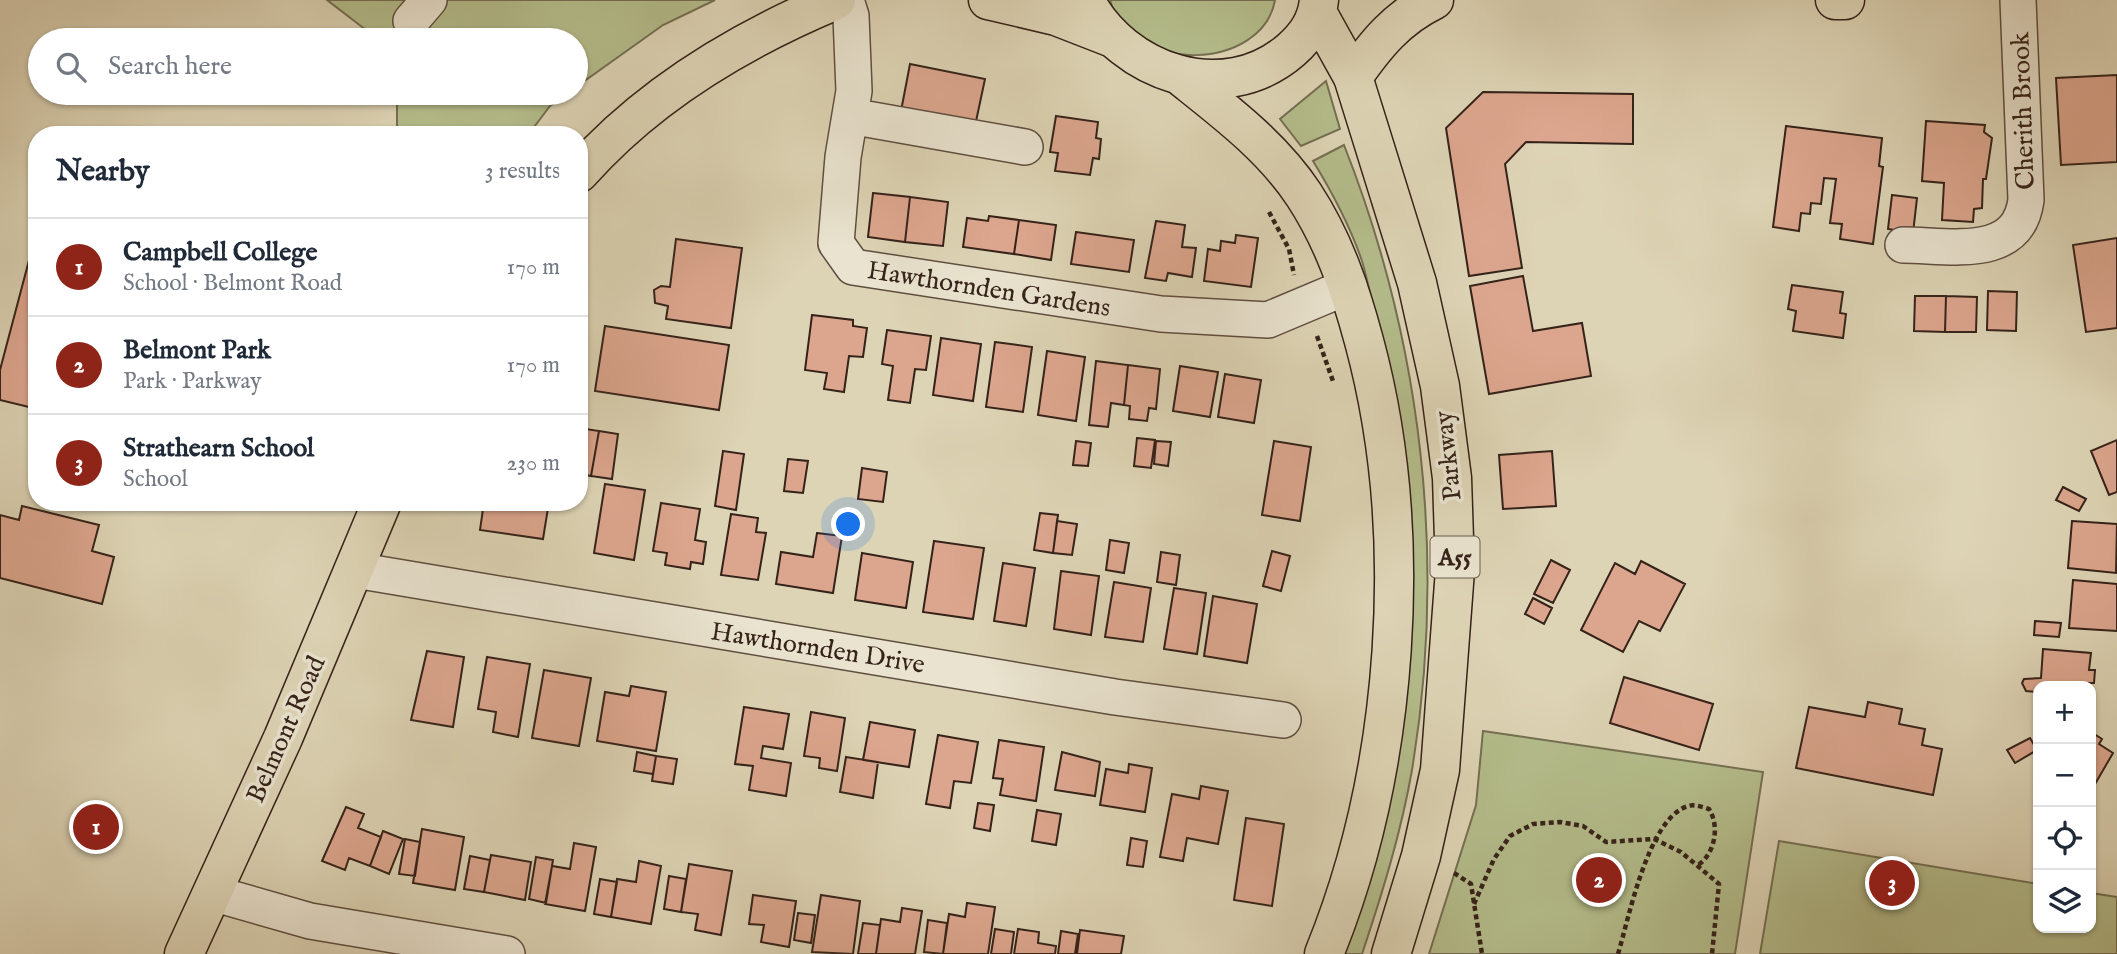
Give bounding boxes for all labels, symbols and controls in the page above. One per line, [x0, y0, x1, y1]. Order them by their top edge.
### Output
search box [28, 28, 588, 105]
street label: Cherith Brook [2004, 30, 2043, 190]
icon: search [52, 48, 90, 86]
text: Search here [108, 50, 232, 83]
text: Nearby [56, 153, 149, 191]
text: 3 results [485, 157, 560, 186]
text: Campbell College [123, 236, 317, 269]
text: 1 [75, 253, 83, 282]
text: 170 m [507, 253, 560, 282]
street label: Hawthornden Gardens [865, 254, 1113, 325]
text: School · Belmont Road [123, 269, 342, 298]
text: Belmont Park [123, 334, 271, 367]
text: 2 [74, 351, 84, 380]
text: 170 m [507, 351, 560, 380]
text: Park · Parkway [123, 367, 262, 396]
street label: Parkway [1427, 409, 1470, 502]
text: Strathearn School [123, 432, 314, 465]
text: 3 [75, 449, 83, 478]
text: 230 m [507, 449, 560, 478]
text: School [123, 465, 188, 494]
your location [831, 507, 865, 541]
road number: A55 [1430, 536, 1480, 578]
street label: Hawthornden Drive [708, 615, 927, 682]
street label: Belmont Road [239, 651, 333, 808]
map controls [2033, 681, 2096, 933]
button: + [2033, 681, 2096, 744]
button: − [2033, 744, 2096, 807]
pin: 1 [73, 801, 119, 853]
button: locate [2033, 807, 2096, 870]
pin: 2 [1576, 854, 1622, 906]
pin: 3 [1869, 857, 1915, 909]
button: layers [2033, 870, 2096, 933]

